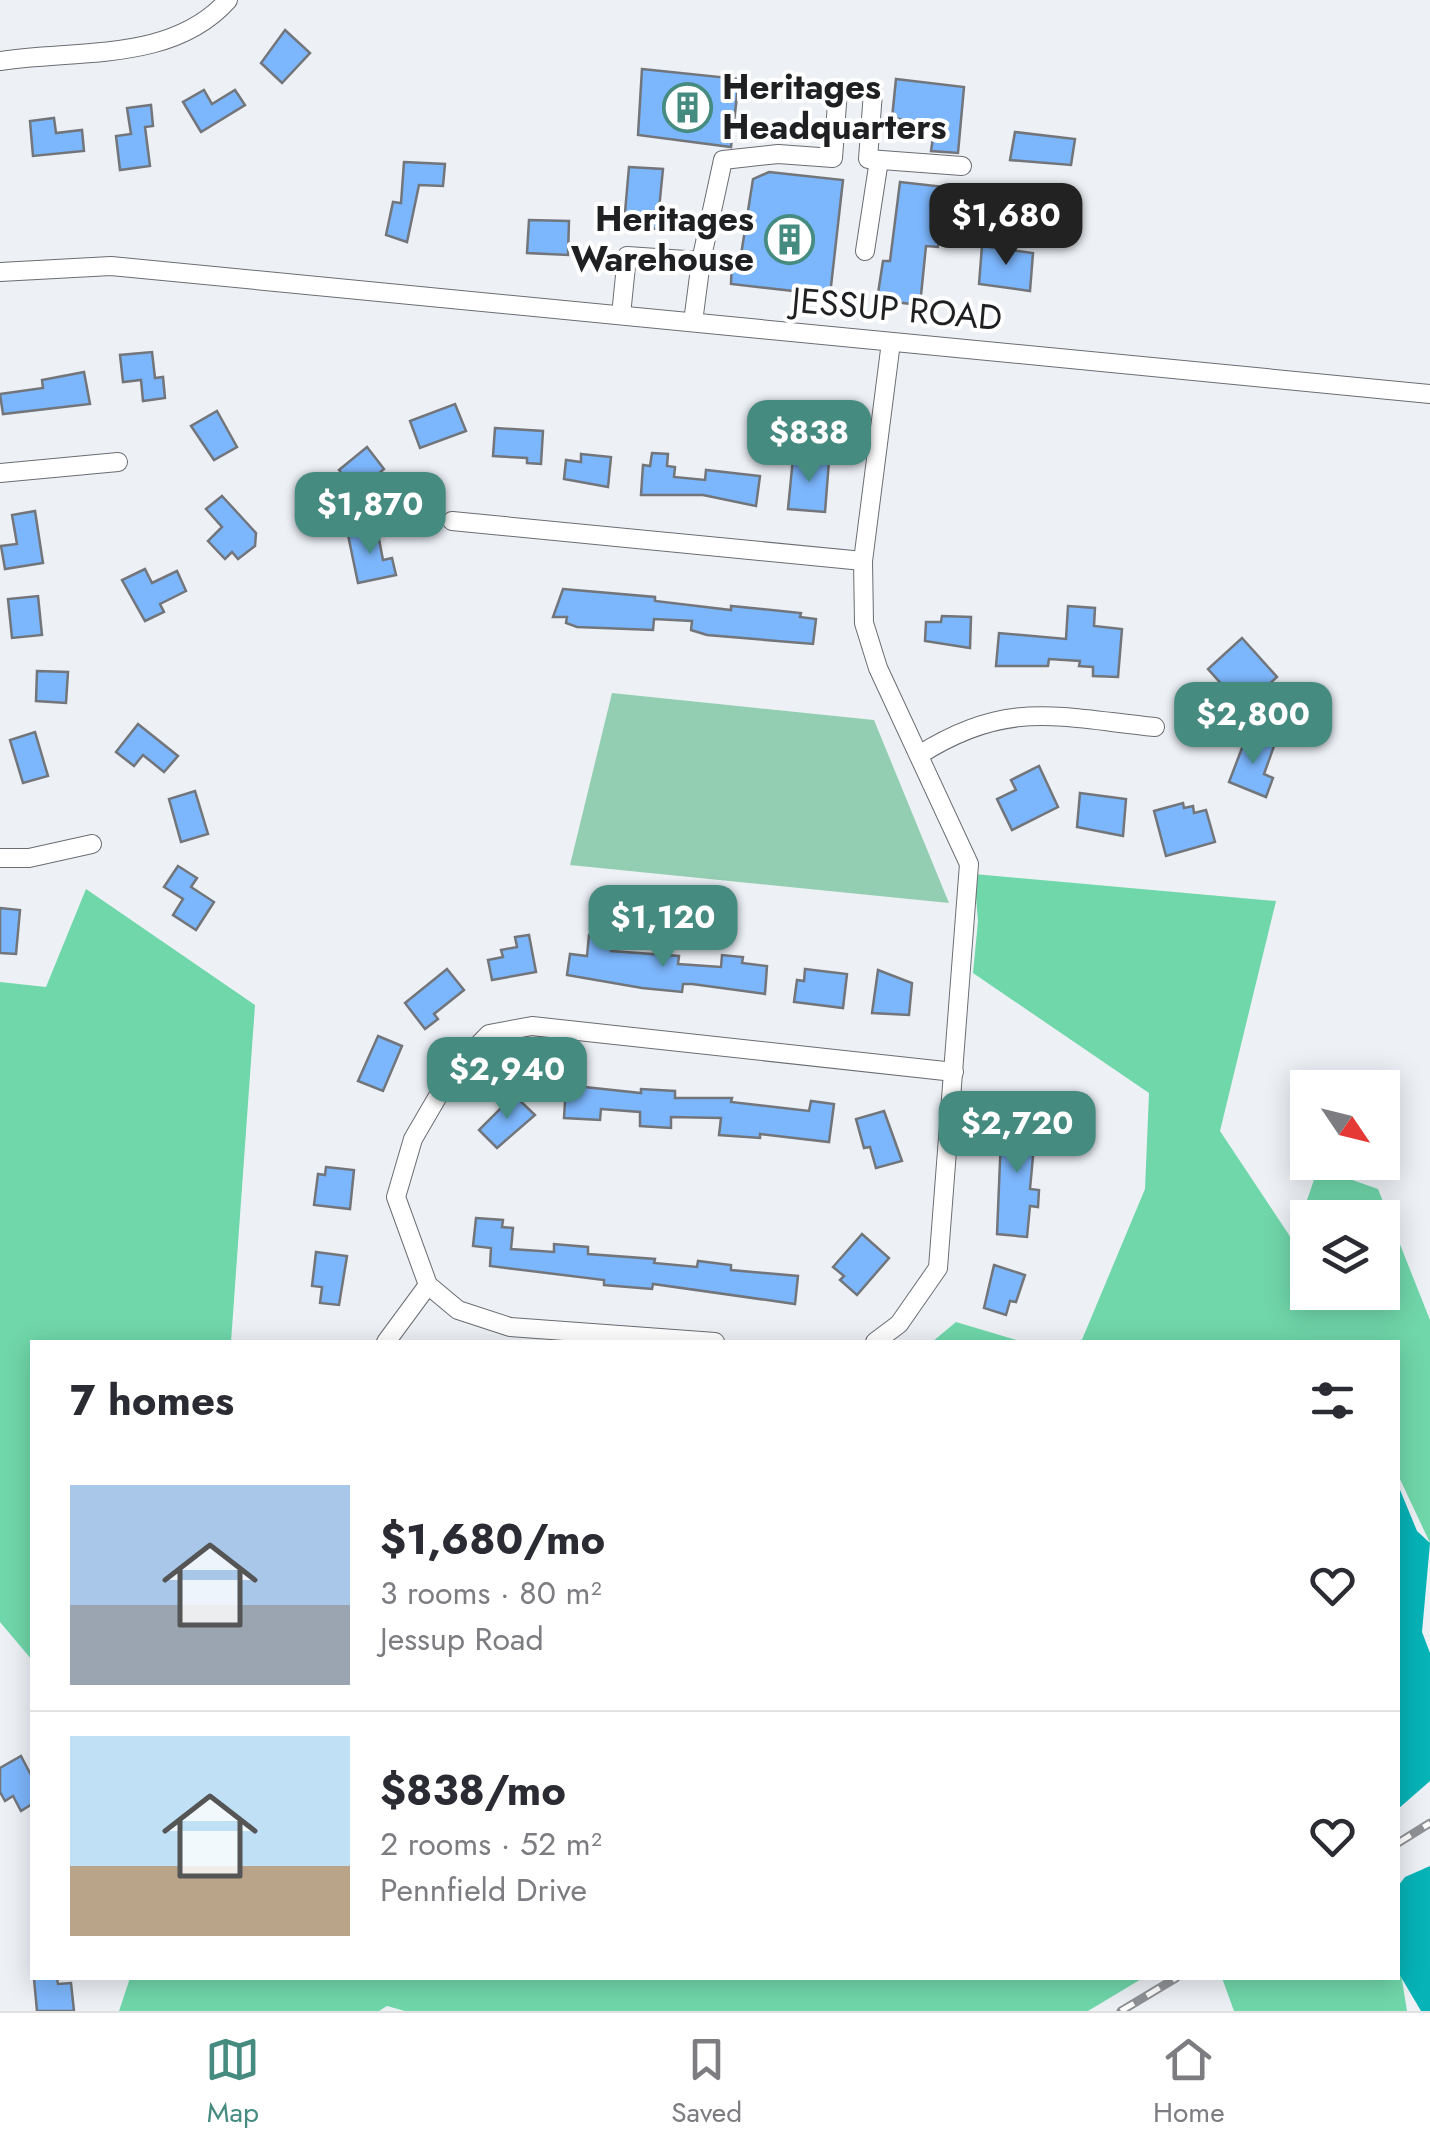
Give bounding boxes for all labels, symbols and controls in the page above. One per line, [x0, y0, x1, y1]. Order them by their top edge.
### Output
place label: Heritages Headquarters [722, 62, 947, 152]
building icon: Heritages Headquarters [661, 81, 713, 133]
pin: $1,680 [925, 183, 1087, 268]
text: $1,680 [951, 192, 1061, 238]
place label: Heritages Warehouse [571, 194, 754, 284]
building icon: Heritages Warehouse [763, 213, 815, 265]
street label: JESSUP ROAD [786, 275, 1004, 343]
pin: $838 [750, 400, 868, 485]
text: $838 [769, 409, 849, 455]
pin: $1,870 [289, 472, 451, 557]
text: $1,870 [317, 481, 423, 527]
pin: $2,800 [1172, 682, 1334, 767]
text: $2,800 [1196, 691, 1310, 737]
pin: $1,120 [582, 885, 744, 970]
text: $1,120 [610, 894, 716, 940]
pin: $2,940 [426, 1037, 588, 1122]
text: $2,940 [449, 1046, 565, 1092]
north arrow [1290, 1070, 1400, 1180]
map controls [1290, 1070, 1400, 1310]
pin: $2,720 [936, 1091, 1098, 1176]
text: $2,720 [961, 1100, 1073, 1146]
button: layers [1290, 1200, 1400, 1310]
text: 7 homes [70, 1370, 234, 1431]
icon: filters [1305, 1373, 1360, 1428]
text: $1,680/mo [380, 1509, 605, 1570]
icon: home [150, 1525, 270, 1645]
icon: heart [1305, 1558, 1360, 1613]
text: 3 rooms · 80 m² [380, 1570, 601, 1616]
text: Jessup Road [380, 1616, 544, 1662]
text: $838/mo [380, 1760, 566, 1821]
icon: home [150, 1776, 270, 1896]
icon: heart [1305, 1809, 1360, 1864]
text: 2 rooms · 52 m² [380, 1821, 602, 1867]
text: Pennfield Drive [380, 1867, 587, 1913]
tab: Map [205, 2032, 260, 2133]
tab: Saved [671, 2032, 742, 2133]
tab: Home [1153, 2032, 1225, 2133]

